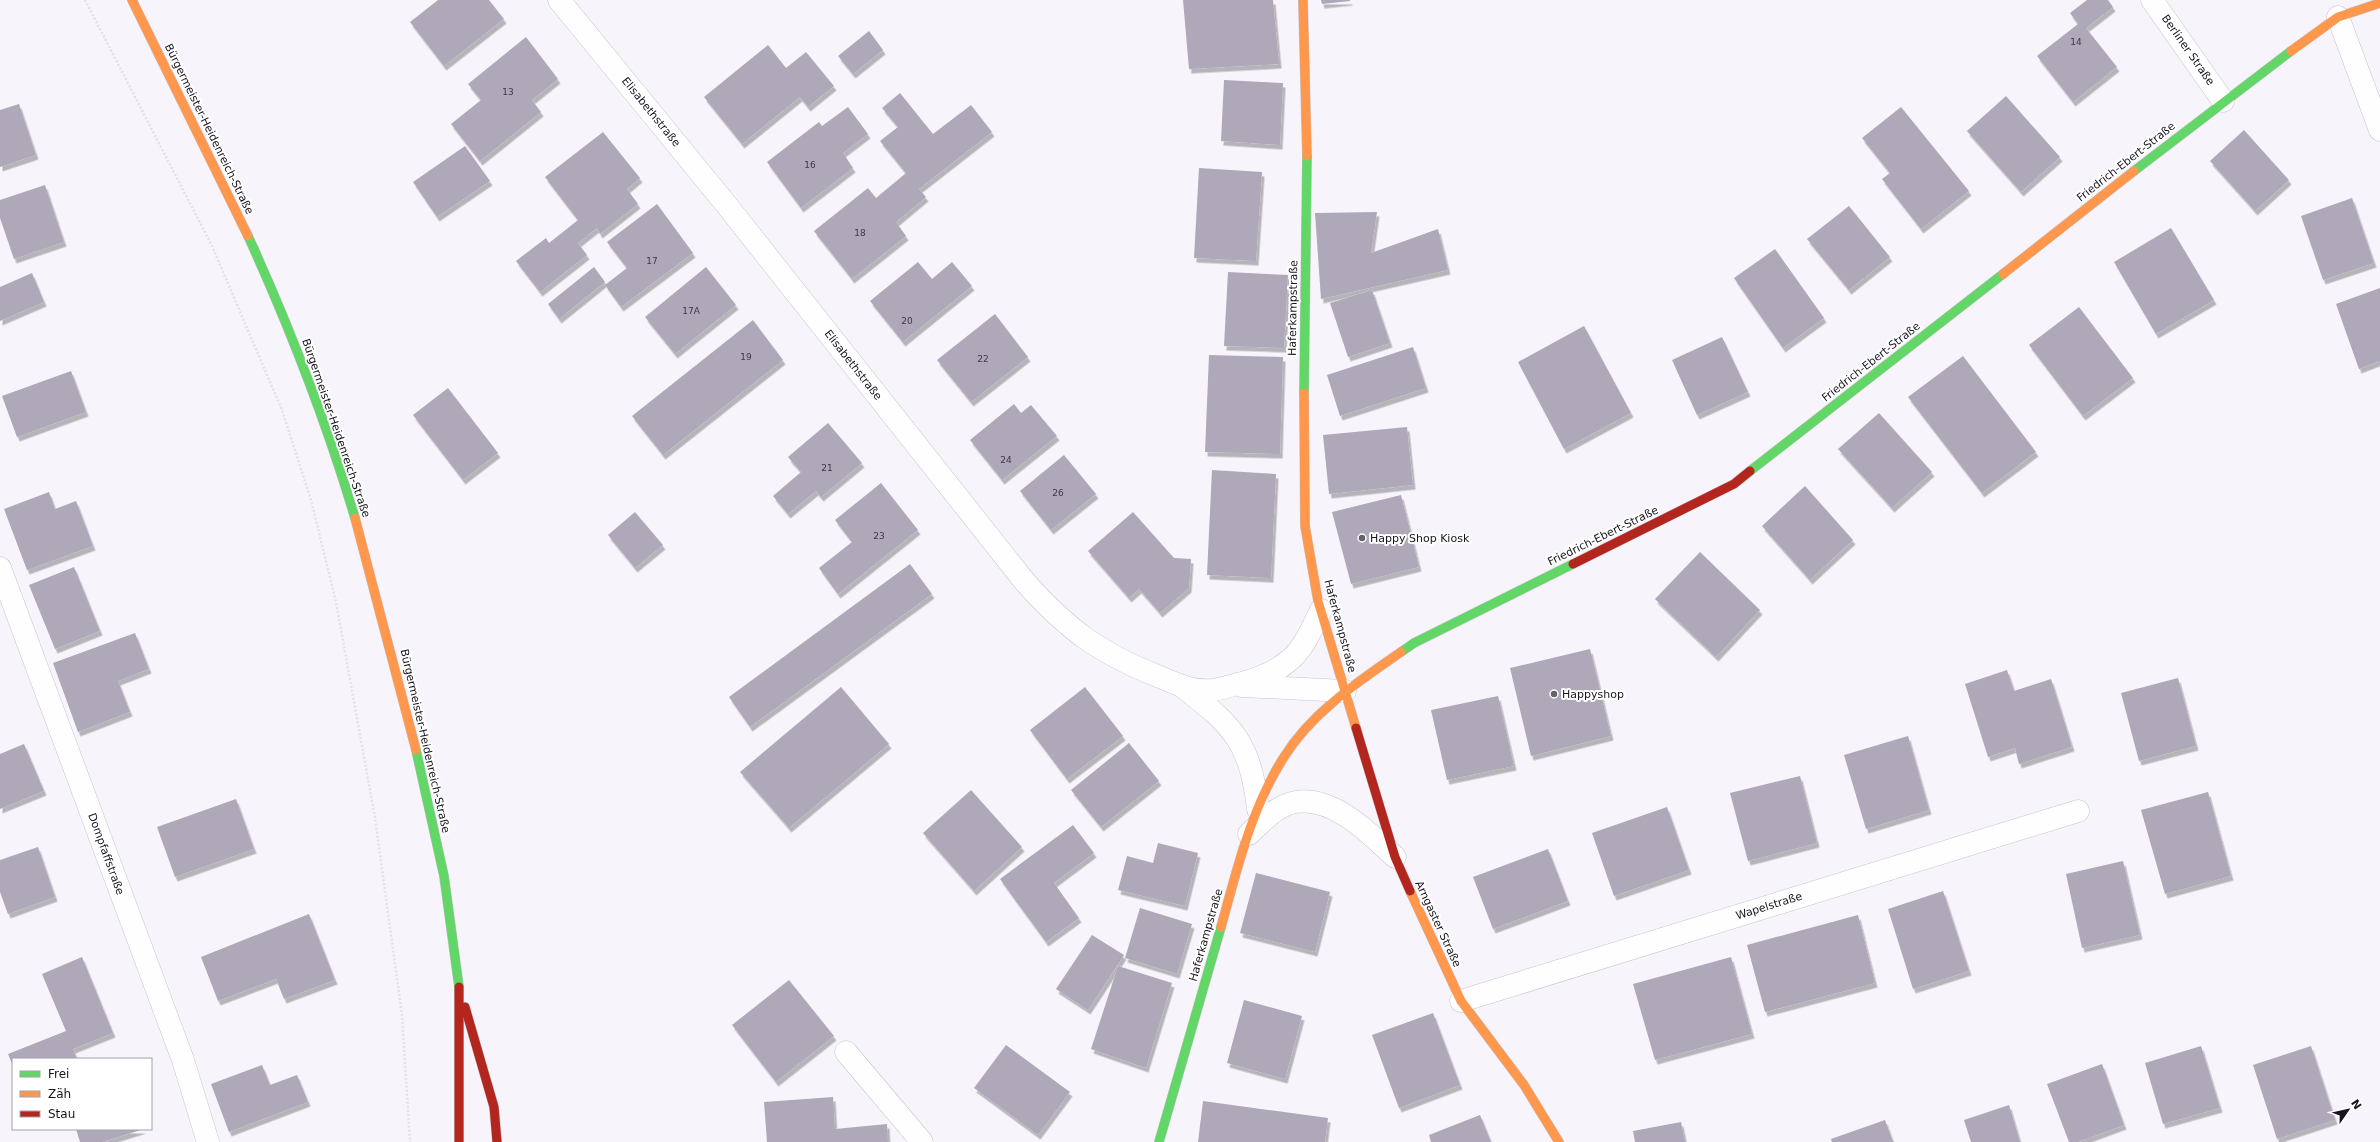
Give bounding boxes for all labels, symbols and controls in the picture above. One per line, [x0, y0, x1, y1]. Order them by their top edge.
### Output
street label: Berliner Straße [2159, 12, 2217, 88]
house number: 14 [2070, 37, 2082, 47]
street label: Bürgermeister-Heidenreich-Straße [162, 42, 256, 217]
street label: Elisabethstraße [619, 75, 683, 150]
house number: 13 [502, 87, 514, 97]
street label: Friedrich-Ebert-Straße [2074, 119, 2178, 204]
house number: 16 [804, 160, 816, 170]
house number: 18 [854, 228, 866, 238]
house number: 17 [646, 256, 658, 266]
street label: Haferkampstraße [1286, 260, 1300, 356]
house number: 17A [682, 306, 701, 316]
house number: 20 [901, 316, 913, 326]
street label: Friedrich-Ebert-Straße [1819, 319, 1923, 404]
street label: Elisabethstraße [822, 327, 885, 403]
street label: Bürgermeister-Heidenreich-Straße [299, 337, 373, 519]
house number: 19 [740, 352, 752, 362]
house number: 22 [977, 354, 989, 364]
house number: 24 [1000, 455, 1012, 465]
house number: 21 [821, 463, 833, 473]
house number: 26 [1052, 488, 1064, 498]
street label: Friedrich-Ebert-Straße [1546, 503, 1661, 568]
house number: 23 [873, 531, 885, 541]
place label: Happy Shop Kiosk [1370, 532, 1470, 545]
marker: Happy Shop Kiosk [1357, 533, 1367, 543]
street label: Haferkampstraße [1321, 578, 1359, 674]
street label: Bürgermeister-Heidenreich-Straße [397, 648, 453, 834]
place label: Happyshop [1562, 688, 1624, 701]
marker: Happyshop [1549, 689, 1559, 699]
street label: Dompfaffstraße [85, 811, 127, 897]
street label: Arngaster Straße [1412, 879, 1464, 969]
street label: Haferkampstraße [1187, 887, 1226, 983]
street label: Wapelstraße [1734, 890, 1804, 922]
legend [12, 1058, 152, 1130]
text: Frei [48, 1067, 69, 1081]
text: Zäh [48, 1087, 71, 1101]
north arrow [2328, 1090, 2368, 1130]
text: N [2348, 1097, 2364, 1112]
text: Stau [48, 1107, 75, 1121]

